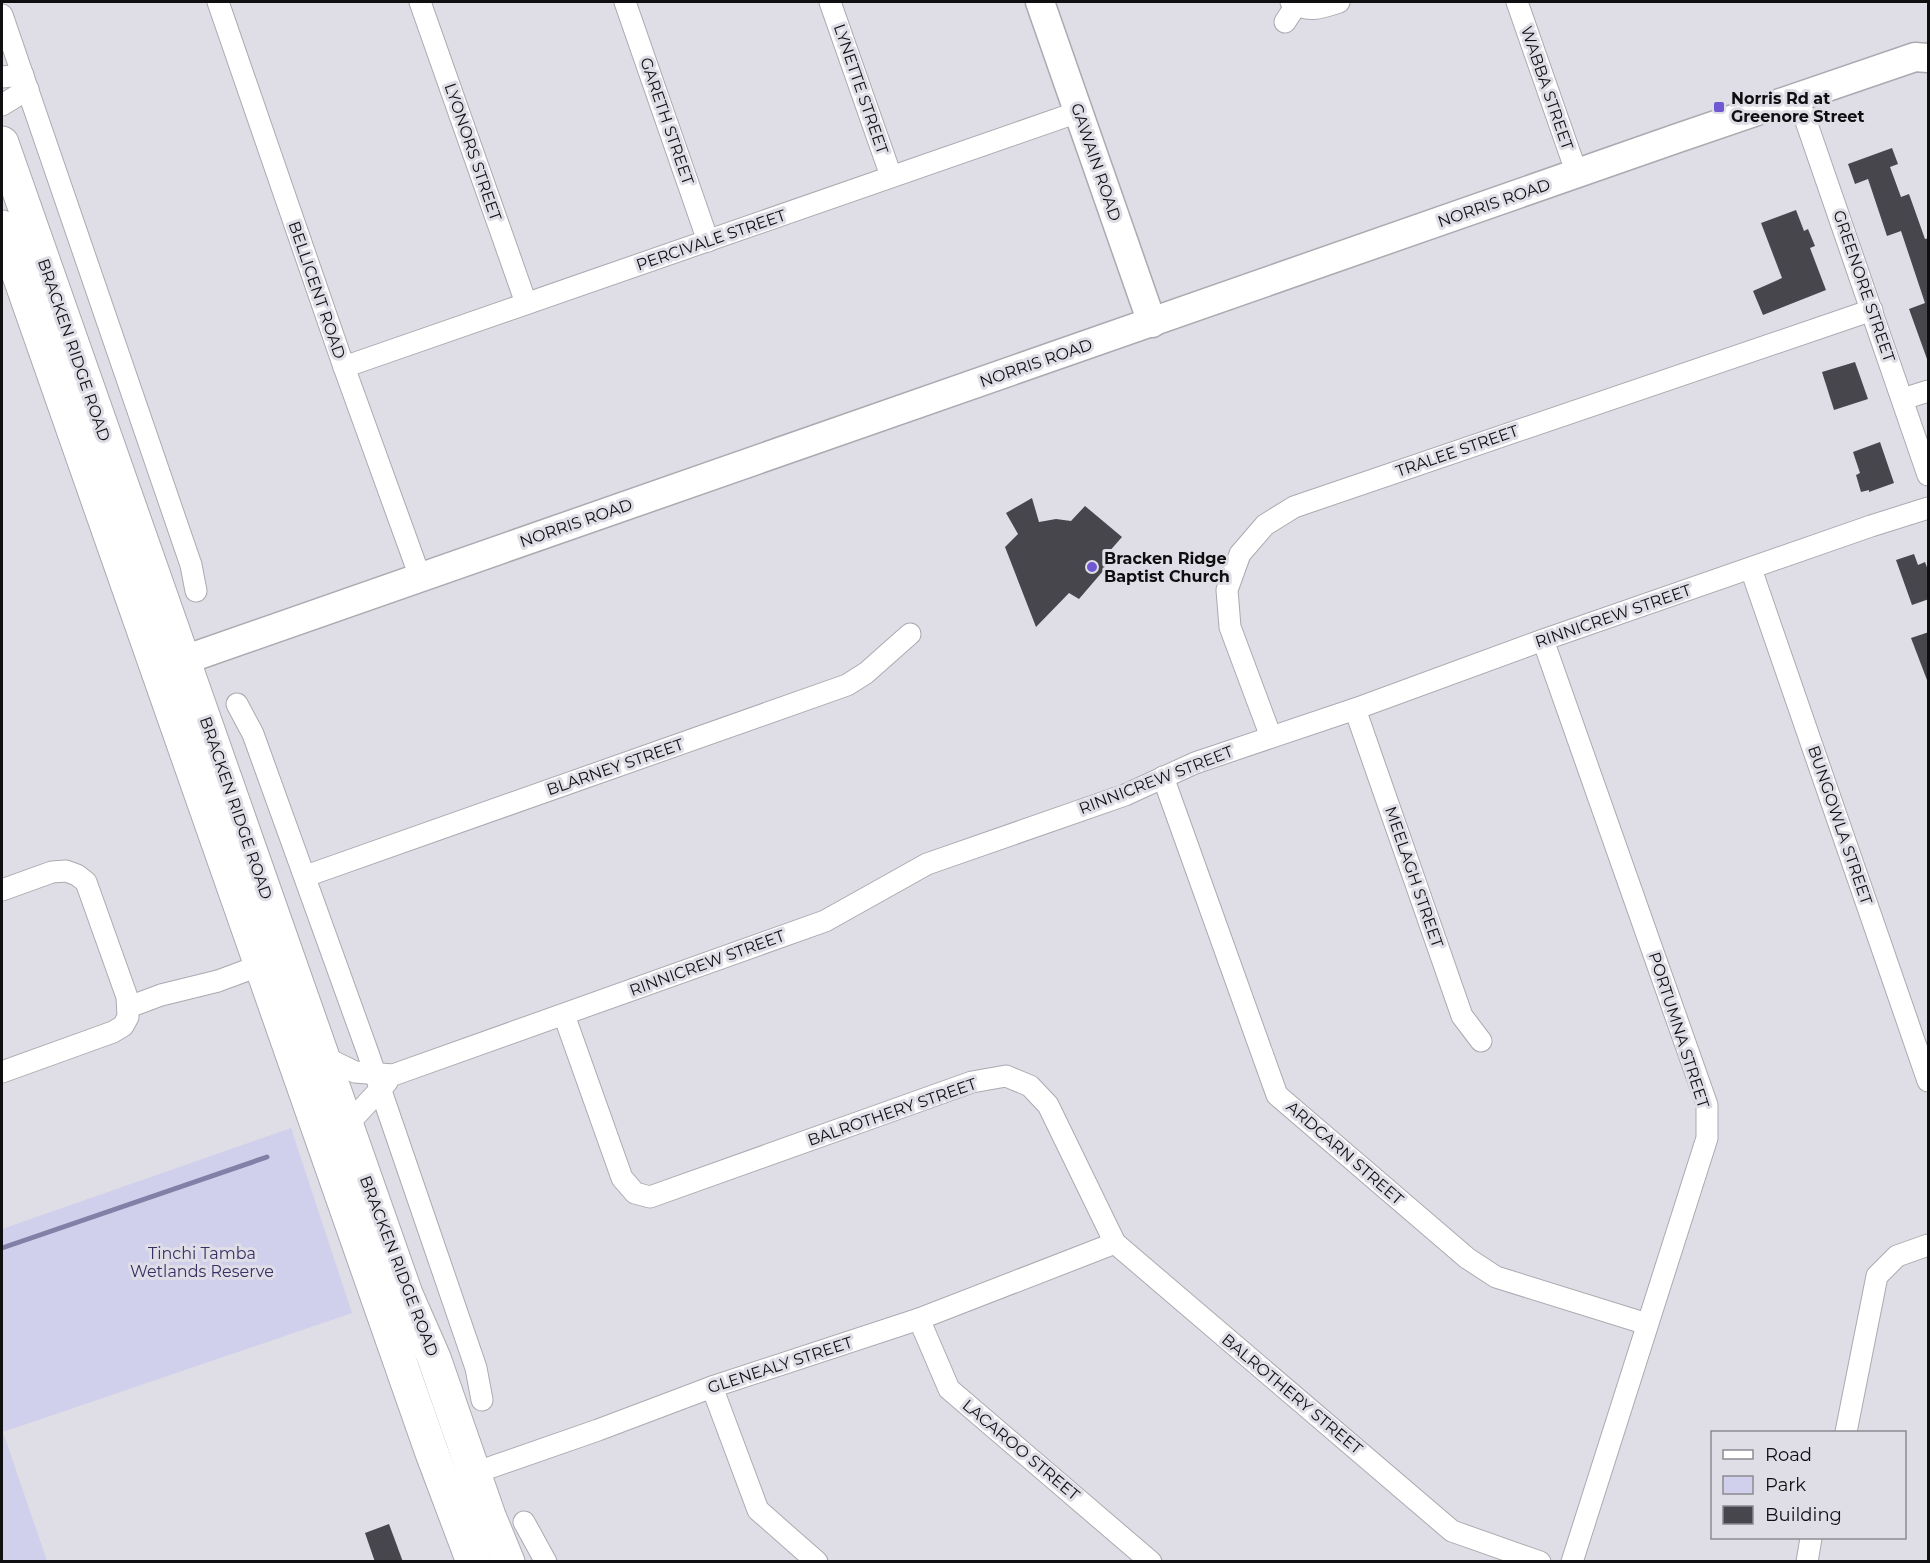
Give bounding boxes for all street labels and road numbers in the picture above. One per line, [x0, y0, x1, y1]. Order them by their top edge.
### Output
street label: LYNETTE STREET [830, 21, 892, 157]
street label: WABBA STREET [1517, 24, 1577, 153]
street label: GARETH STREET [636, 55, 698, 188]
street label: LYONORS STREET [441, 81, 506, 224]
street label: GAWAIN ROAD [1067, 101, 1125, 223]
street label: NORRIS ROAD [1435, 175, 1553, 231]
street label: PERCIVALE STREET [634, 205, 789, 275]
street label: GREENORE STREET [1829, 208, 1899, 365]
street label: BELLICENT ROAD [285, 219, 349, 361]
street label: BRACKEN RIDGE ROAD [34, 256, 114, 444]
street label: NORRIS ROAD [977, 335, 1095, 391]
street label: TRALEE STREET [1393, 421, 1522, 481]
street label: NORRIS ROAD [517, 495, 635, 551]
street label: RINNICREW STREET [1533, 580, 1694, 652]
street label: BRACKEN RIDGE ROAD [196, 714, 276, 902]
street label: BLARNEY STREET [544, 734, 687, 799]
street label: RINNICREW STREET [1076, 742, 1237, 818]
street label: BUNGOWLA STREET [1804, 743, 1876, 908]
street label: MEELAGH STREET [1381, 804, 1447, 951]
street label: RINNICREW STREET [627, 926, 788, 1000]
street label: PORTUMNA STREET [1645, 950, 1713, 1111]
street label: BALROTHERY STREET [805, 1074, 980, 1150]
street label: ARDCARN STREET [1283, 1097, 1408, 1209]
street label: BRACKEN RIDGE ROAD [356, 1173, 442, 1359]
street label: BALROTHERY STREET [1218, 1330, 1367, 1459]
street label: GLENEALY STREET [705, 1332, 856, 1397]
street label: LACAROO STREET [959, 1396, 1084, 1505]

